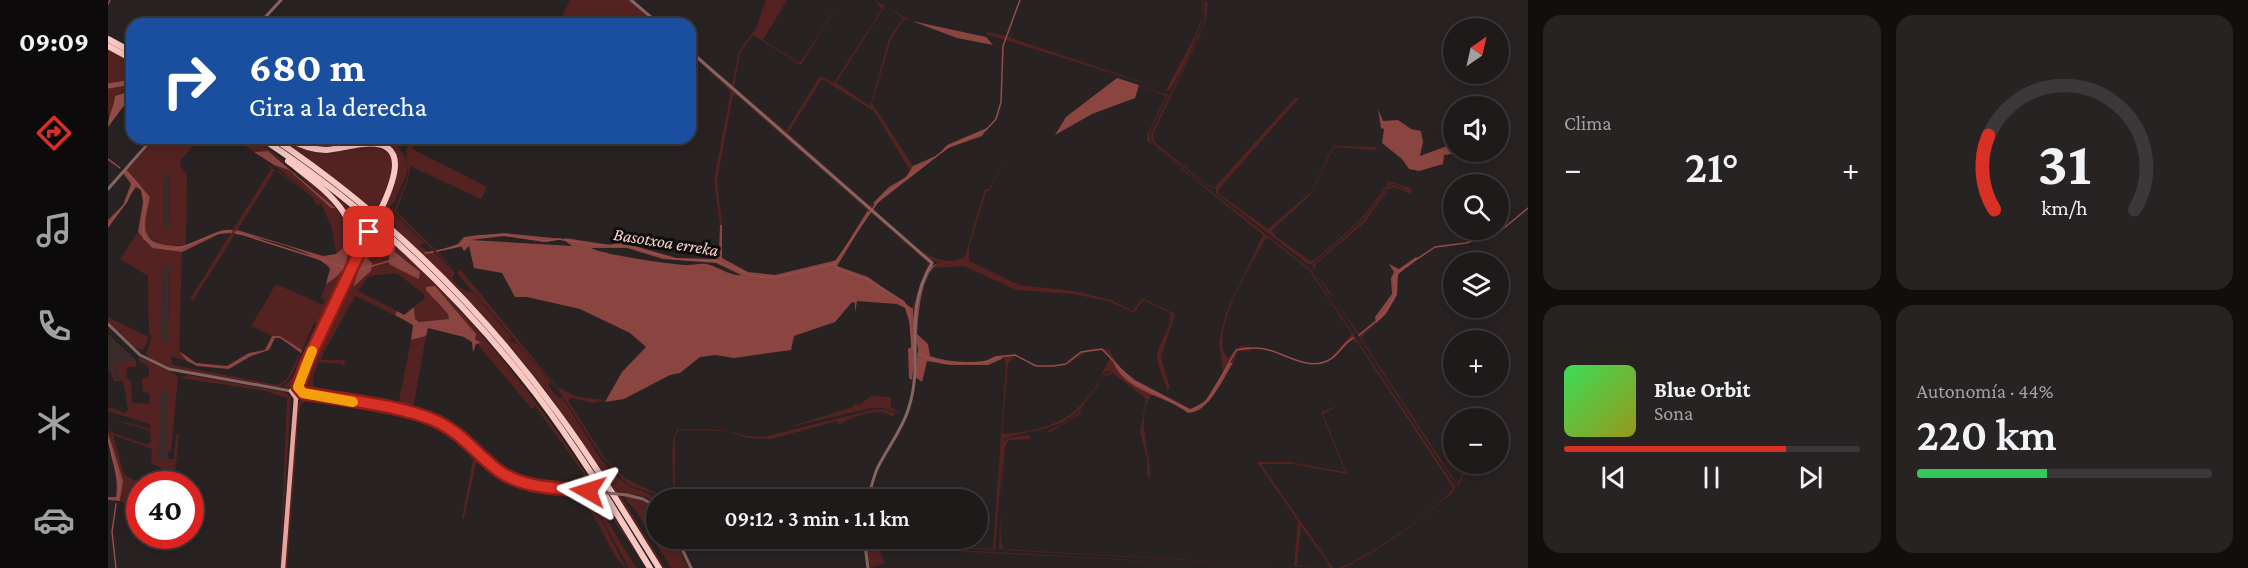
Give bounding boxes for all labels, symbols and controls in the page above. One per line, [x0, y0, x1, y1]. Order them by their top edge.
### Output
north arrow [1443, 18, 1509, 84]
map controls [1443, 18, 1509, 474]
text: 09:09 [19, 27, 89, 57]
icon: right [150, 42, 228, 120]
text: 680 m [249, 43, 366, 90]
text: Gira a la derecha [249, 92, 427, 122]
button: sound [1443, 96, 1509, 162]
icon: directions [33, 112, 75, 154]
text: Clima [1564, 112, 1612, 134]
text: 31 [2037, 128, 2091, 197]
text: 21° [1685, 142, 1739, 192]
text: − [1564, 150, 1581, 187]
text: + [1842, 150, 1859, 187]
button: search [1443, 174, 1509, 240]
text: km/h [2041, 196, 2088, 220]
pin [343, 206, 394, 257]
icon: music [33, 209, 75, 251]
icon: arrive [352, 215, 385, 248]
water label: Basotxoa erreka [612, 224, 720, 260]
button: layers [1443, 252, 1509, 318]
icon: phone [33, 305, 75, 347]
button: + [1443, 330, 1509, 396]
text: Blue Orbit [1654, 377, 1750, 402]
text: Autonomía · 44% [1917, 380, 2053, 402]
icon: climate [33, 402, 75, 444]
text: Sona [1654, 402, 1693, 424]
button: − [1443, 408, 1509, 474]
text: 220 km [1917, 410, 2057, 460]
position arrow [556, 459, 620, 523]
icon: previous [1597, 461, 1630, 494]
icon: pause [1695, 461, 1728, 494]
icon: next [1794, 461, 1827, 494]
speed limit sign: 40 [126, 471, 204, 549]
icon: car [33, 499, 75, 541]
text: 09:12 · 3 min · 1.1 km [724, 506, 910, 531]

